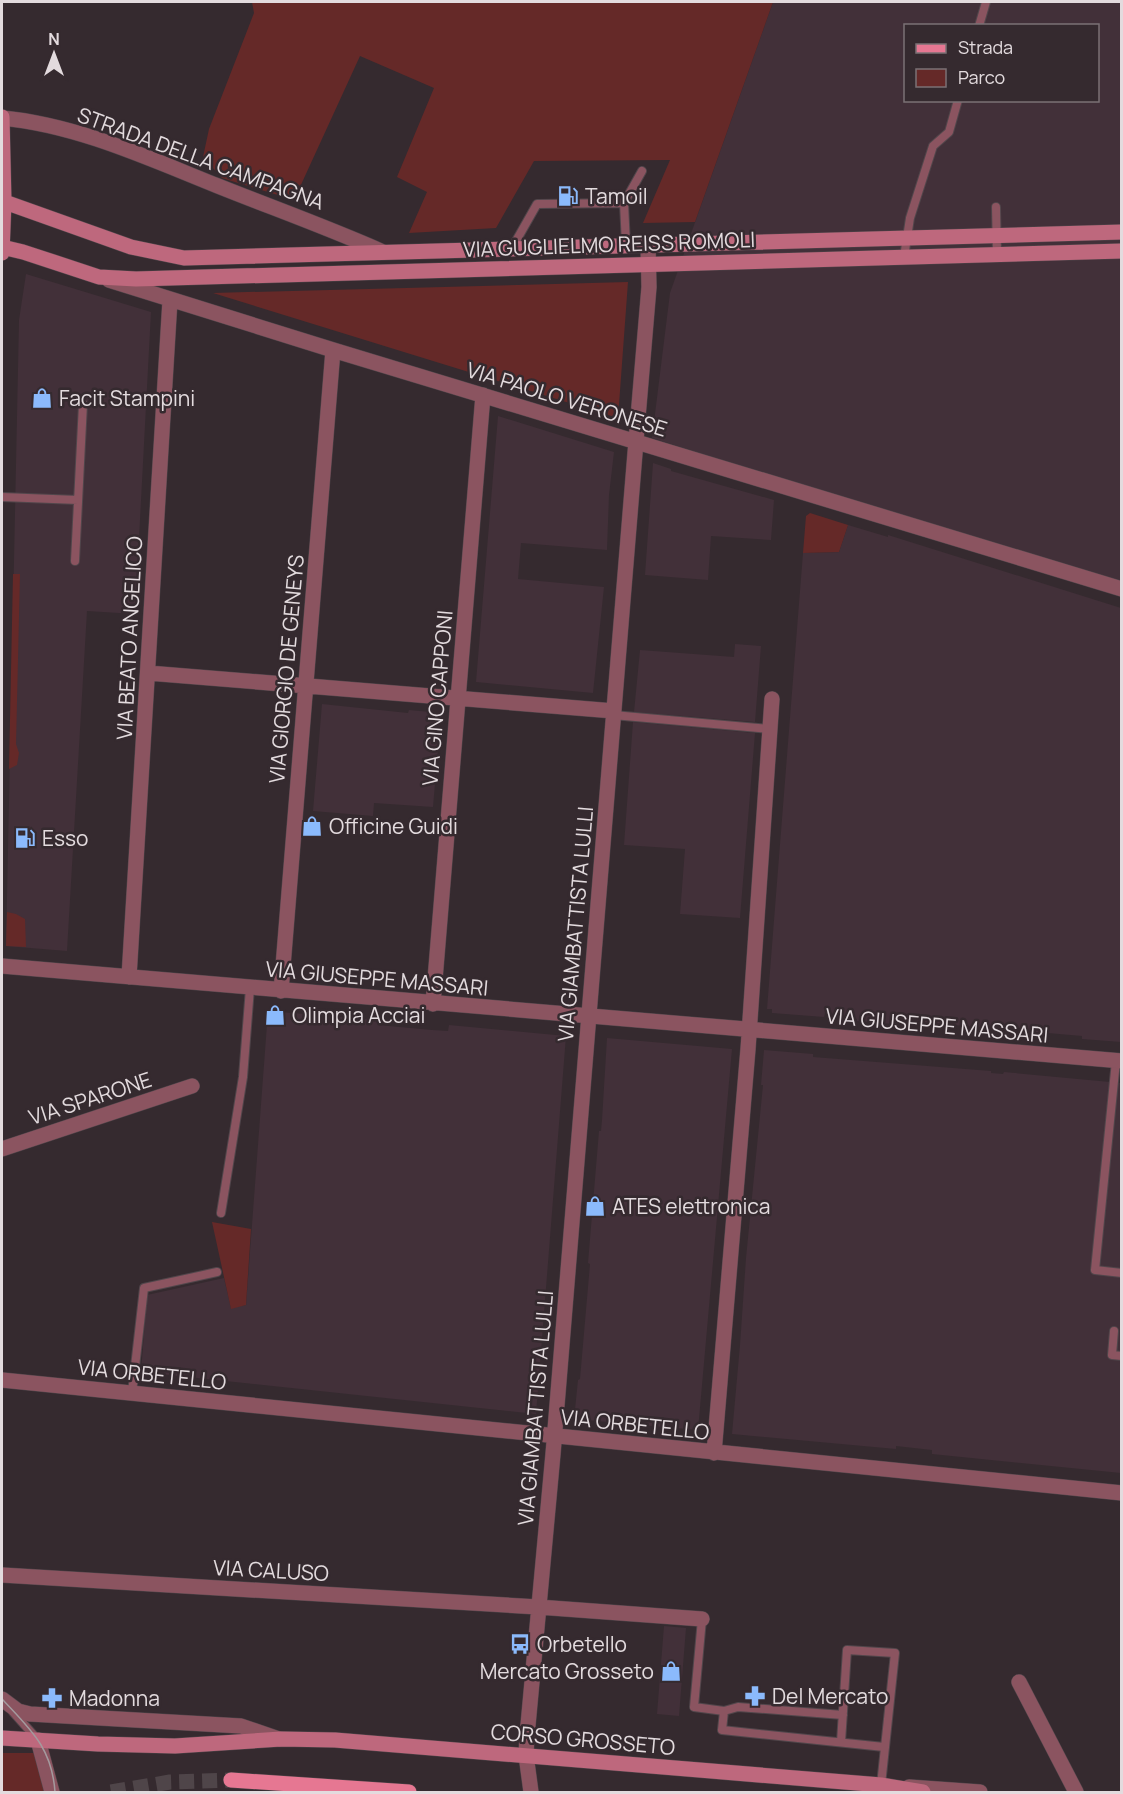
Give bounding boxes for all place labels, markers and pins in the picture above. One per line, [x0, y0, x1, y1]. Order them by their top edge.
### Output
place label: Tamoil [585, 182, 648, 210]
fuel station icon: Tamoil [556, 184, 580, 208]
place label: Facit Stampini [59, 384, 195, 412]
shop icon: Facit Stampini [30, 386, 54, 410]
place label: Officine Guidi [329, 812, 458, 840]
shop icon: Officine Guidi [300, 814, 324, 838]
place label: Esso [42, 824, 88, 852]
fuel station icon: Esso [13, 826, 37, 850]
place label: Olimpia Acciai [292, 1001, 425, 1029]
shop icon: Olimpia Acciai [263, 1003, 287, 1027]
place label: ATES elettronica [612, 1192, 771, 1220]
shop icon: ATES elettronica [583, 1194, 607, 1218]
place label: Orbetello [537, 1630, 627, 1658]
bus stop icon: Orbetello [508, 1632, 532, 1656]
place label: Mercato Grosseto [480, 1657, 654, 1685]
shop icon: Mercato Grosseto [659, 1659, 683, 1683]
place label: Del Mercato [772, 1682, 888, 1710]
place label: Madonna [69, 1684, 160, 1712]
pharmacy icon: Del Mercato [743, 1684, 767, 1708]
pharmacy icon: Madonna [40, 1686, 64, 1710]

